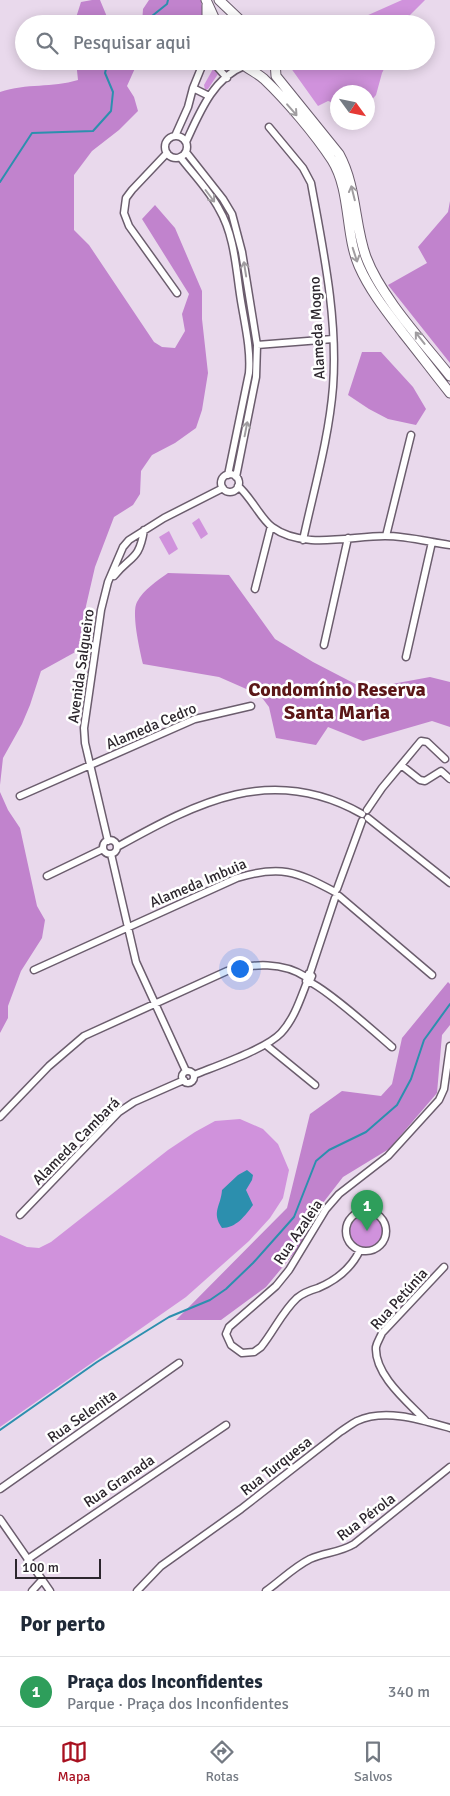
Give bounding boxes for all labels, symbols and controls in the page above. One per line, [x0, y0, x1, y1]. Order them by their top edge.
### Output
search box [15, 15, 435, 70]
icon: search [33, 29, 61, 57]
text: Pesquisar aqui [73, 31, 191, 55]
north arrow [330, 85, 375, 130]
one-way arrow [286, 103, 298, 116]
one-way arrow [348, 186, 357, 202]
one-way arrow [204, 189, 215, 202]
one-way arrow [351, 246, 361, 262]
one-way arrow [239, 261, 249, 277]
street label: Alameda Mogno [305, 276, 329, 380]
one-way arrow [414, 331, 425, 344]
one-way arrow [241, 422, 251, 438]
street label: Avenida Salgueiro [64, 608, 98, 724]
district label: Condomínio Reserva Santa Maria [248, 677, 426, 725]
street label: Alameda Cedro [103, 699, 199, 753]
street label: Alameda Imbuia [147, 855, 249, 911]
your location [227, 956, 253, 982]
street label: Alameda Cambará [28, 1093, 124, 1189]
pin: 1 [351, 1190, 383, 1231]
street label: Rua Azaleia [270, 1196, 326, 1268]
street label: Rua Petúnia [367, 1264, 431, 1334]
street label: Rua Selenita [44, 1386, 120, 1446]
street label: Rua Turquesa [237, 1433, 315, 1499]
street label: Rua Granada [80, 1451, 158, 1511]
street label: Rua Pérola [333, 1489, 399, 1545]
scale bar [15, 1556, 101, 1579]
text: 100 m [22, 1559, 59, 1576]
text: Por perto [20, 1611, 105, 1637]
text: Praça dos Inconfidentes [67, 1670, 263, 1694]
text: 1 [32, 1682, 40, 1702]
text: 340 m [388, 1682, 430, 1702]
text: Parque · Praça dos Inconfidentes [67, 1694, 289, 1714]
tab: Mapa [58, 1738, 90, 1785]
tab: Rotas [205, 1738, 239, 1785]
tab: Salvos [354, 1738, 392, 1785]

